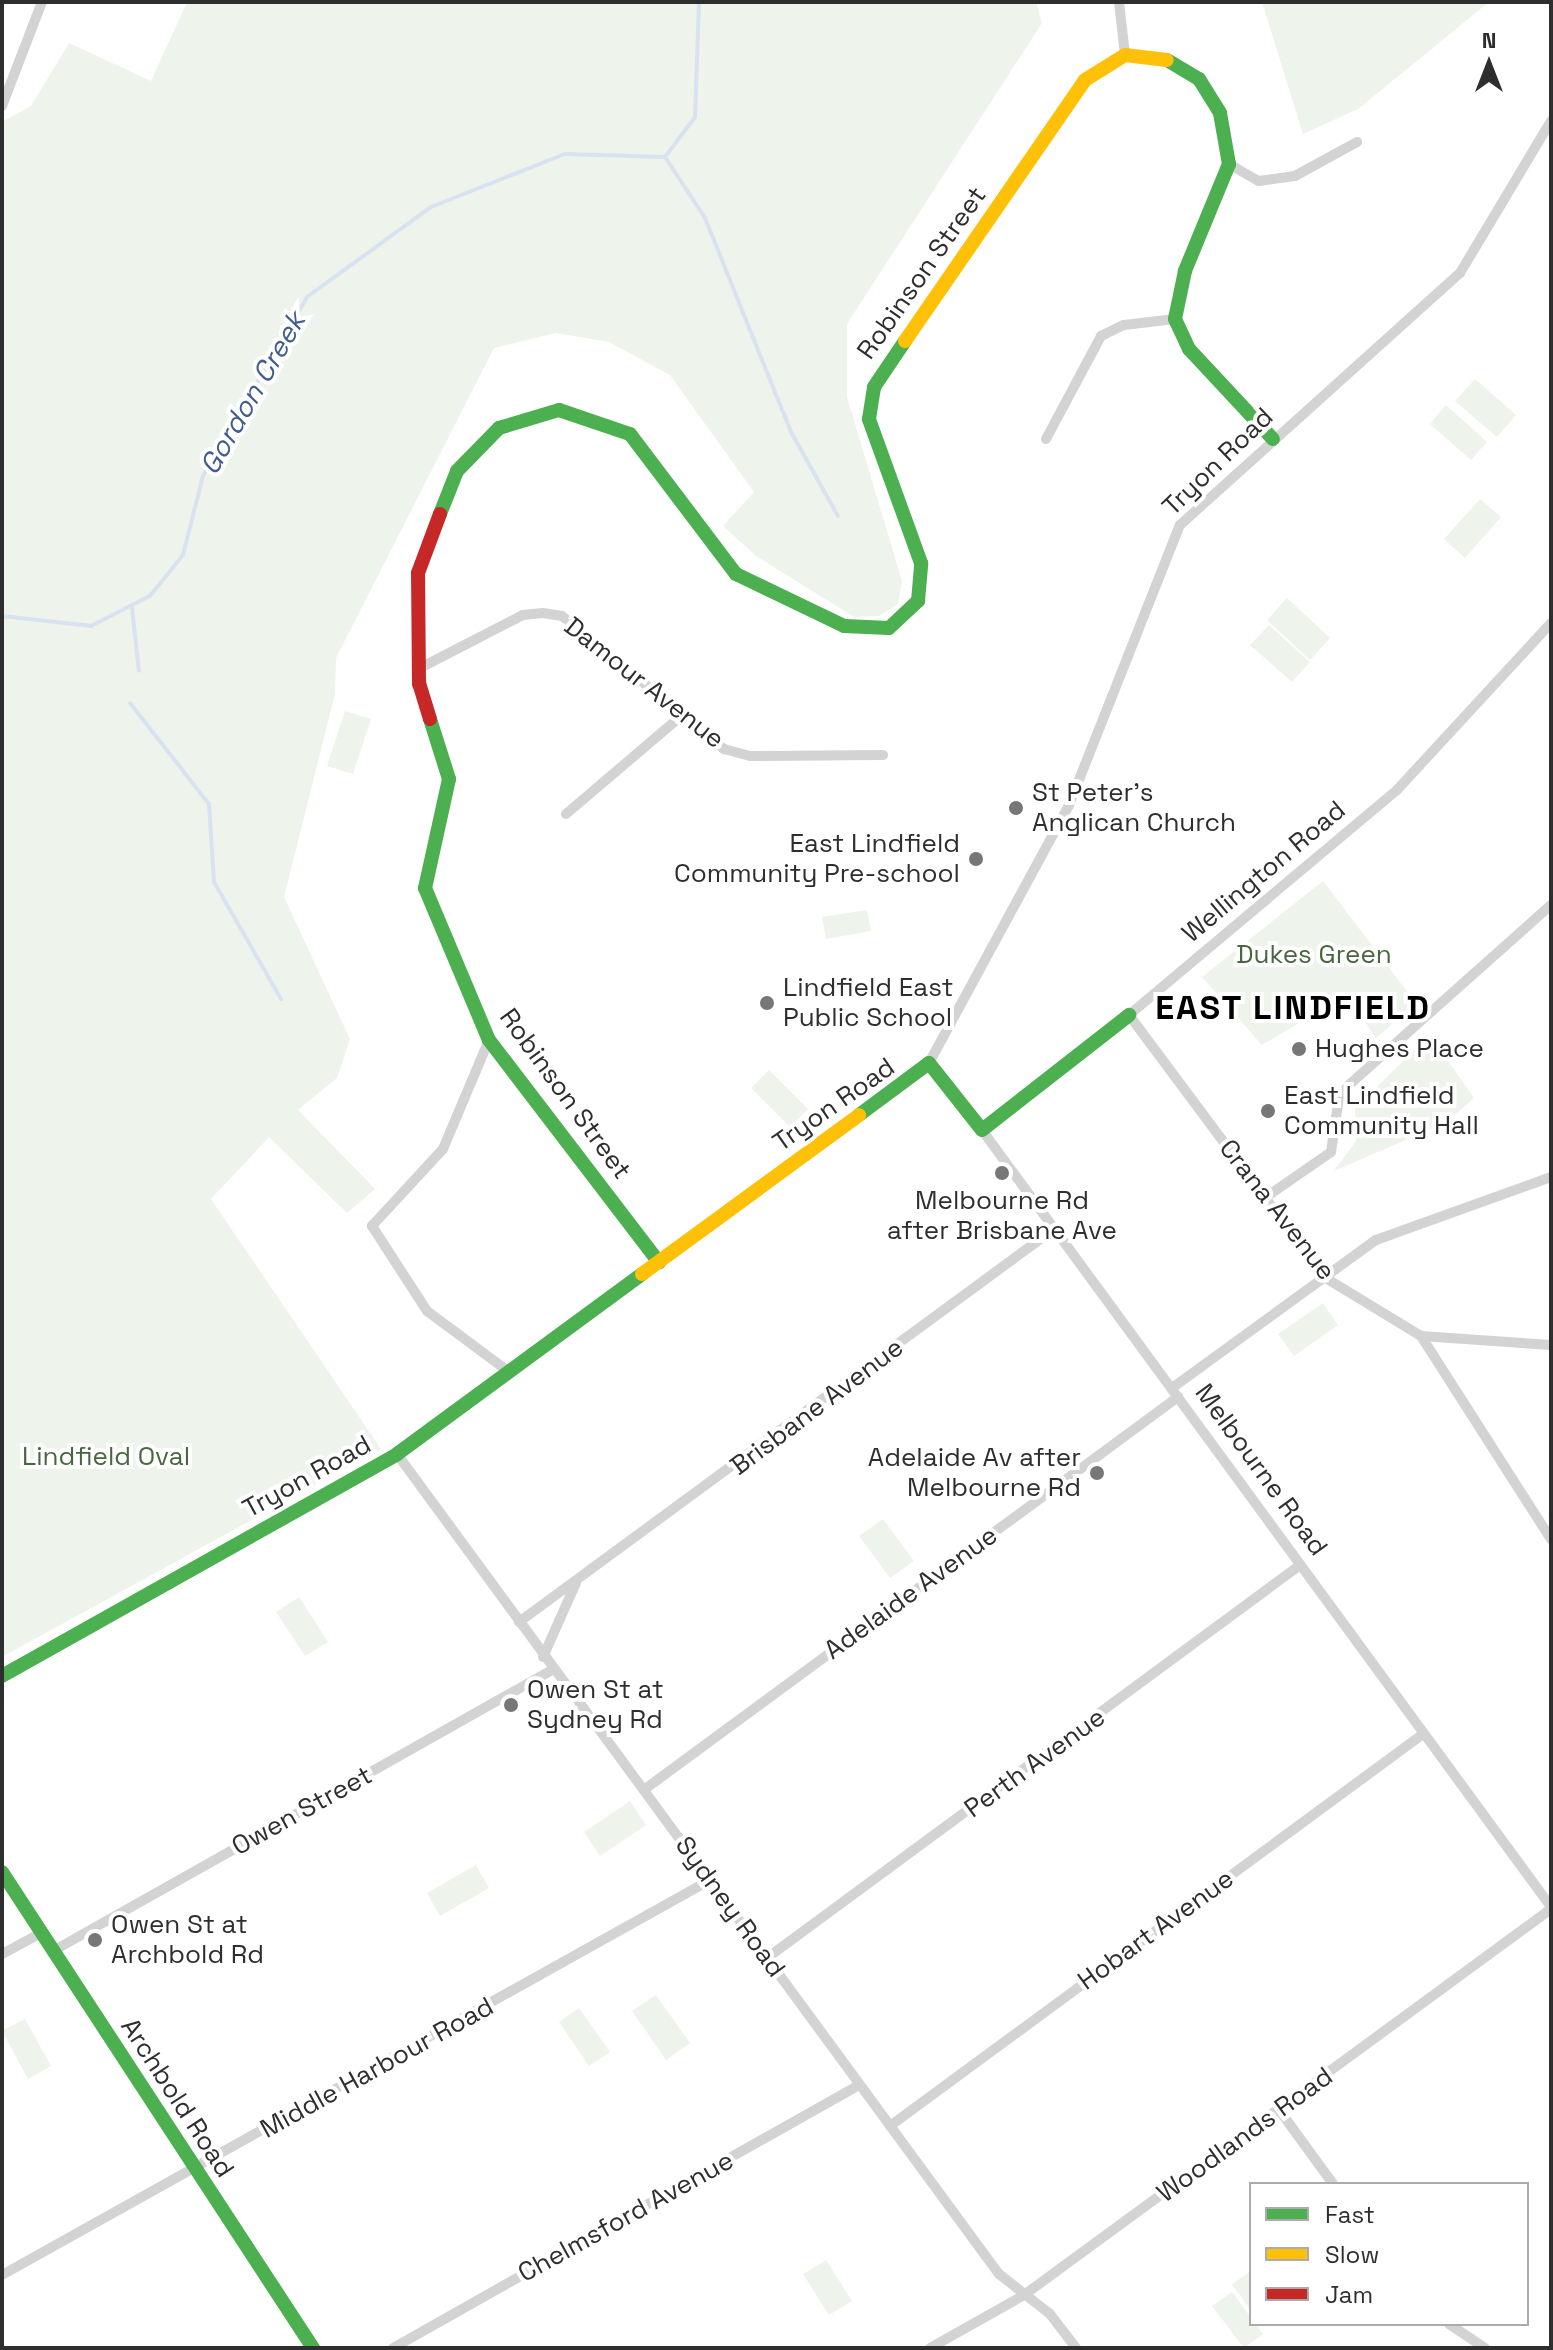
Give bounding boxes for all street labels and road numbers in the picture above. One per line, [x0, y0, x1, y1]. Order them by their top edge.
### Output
street label: Robinson Street [851, 181, 993, 365]
street label: Tryon Road [1156, 402, 1280, 522]
street label: Damour Avenue [558, 611, 730, 755]
street label: Wellington Road [1176, 795, 1352, 949]
street label: Robinson Street [493, 1003, 637, 1185]
street label: Tryon Road [767, 1052, 901, 1158]
street label: Crana Avenue [1212, 1133, 1342, 1287]
street label: Brisbane Avenue [724, 1332, 910, 1482]
street label: Melbourne Road [1188, 1378, 1334, 1562]
street label: Tryon Road [238, 1429, 376, 1525]
street label: Adelaide Avenue [818, 1520, 1004, 1666]
street label: Perth Avenue [958, 1701, 1112, 1825]
street label: Owen Street [226, 1760, 378, 1862]
street label: Sydney Road [668, 1831, 792, 1983]
street label: Hobart Avenue [1072, 1863, 1240, 1997]
street label: Middle Harbour Road [255, 1991, 499, 2145]
street label: Archbold Road [114, 2013, 240, 2183]
street label: Woodlands Road [1151, 2061, 1339, 2209]
street label: Chelmsford Avenue [513, 2145, 739, 2289]

